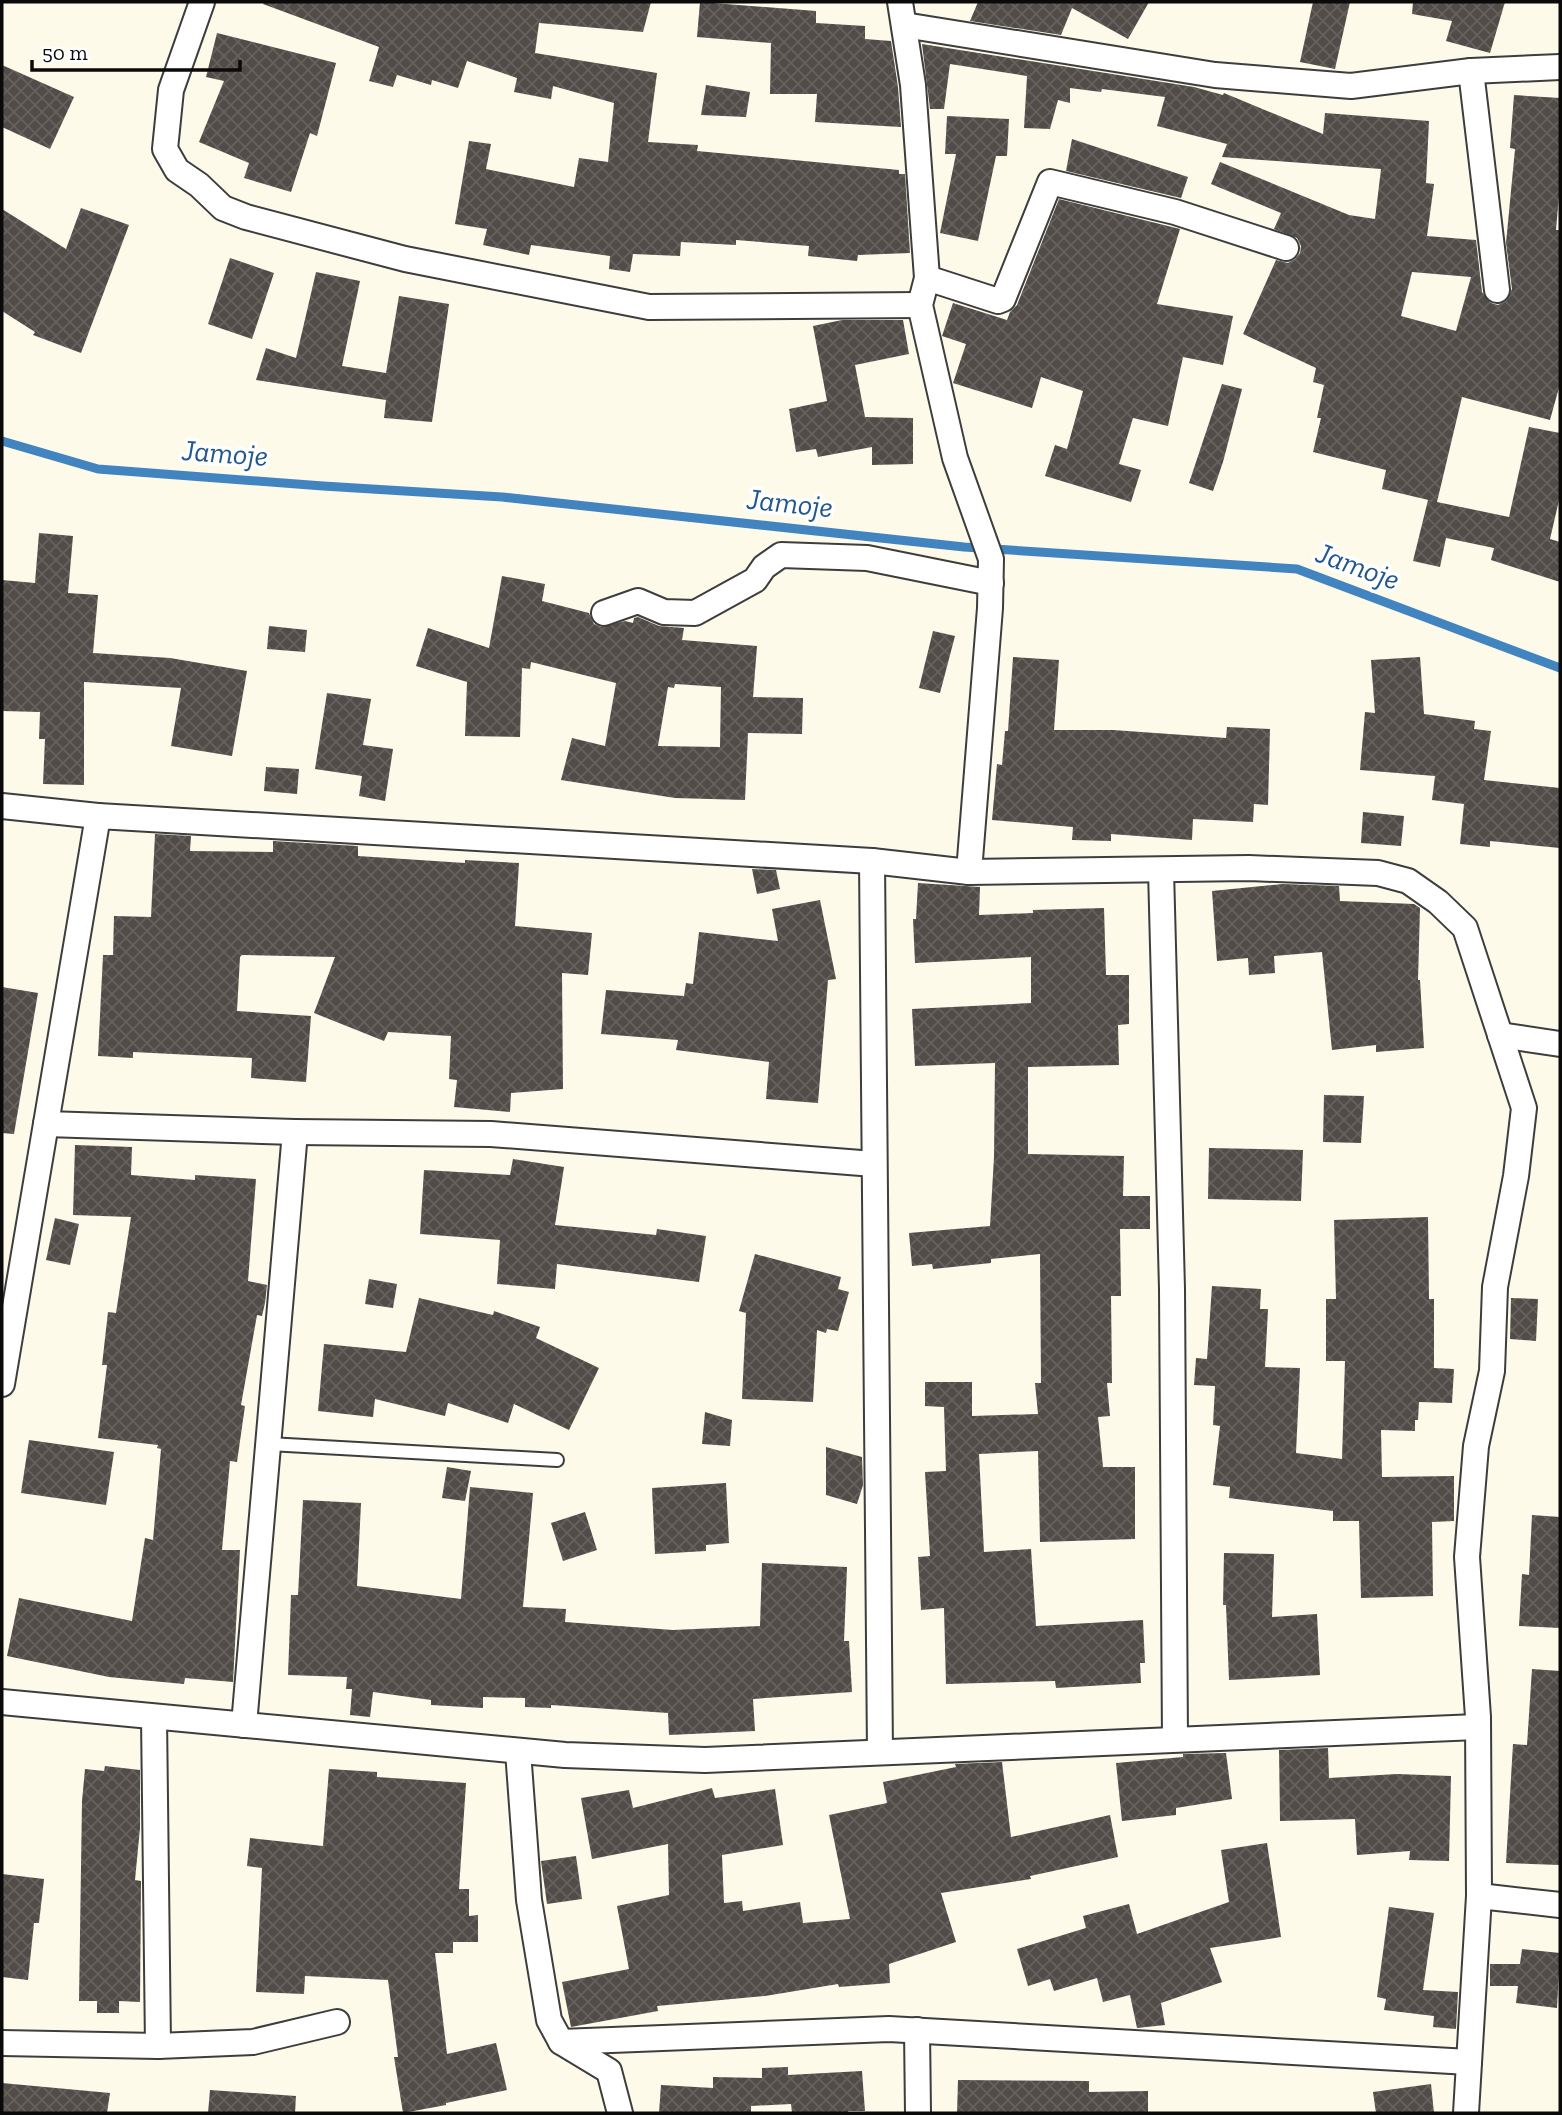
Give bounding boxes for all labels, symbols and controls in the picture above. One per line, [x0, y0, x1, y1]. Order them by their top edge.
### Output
scale bar [32, 28, 240, 72]
text: 50 m [42, 40, 88, 65]
water label: Jamoje [180, 432, 269, 474]
water label: Jamoje [744, 480, 835, 525]
water label: Jamoje [1310, 534, 1405, 598]

